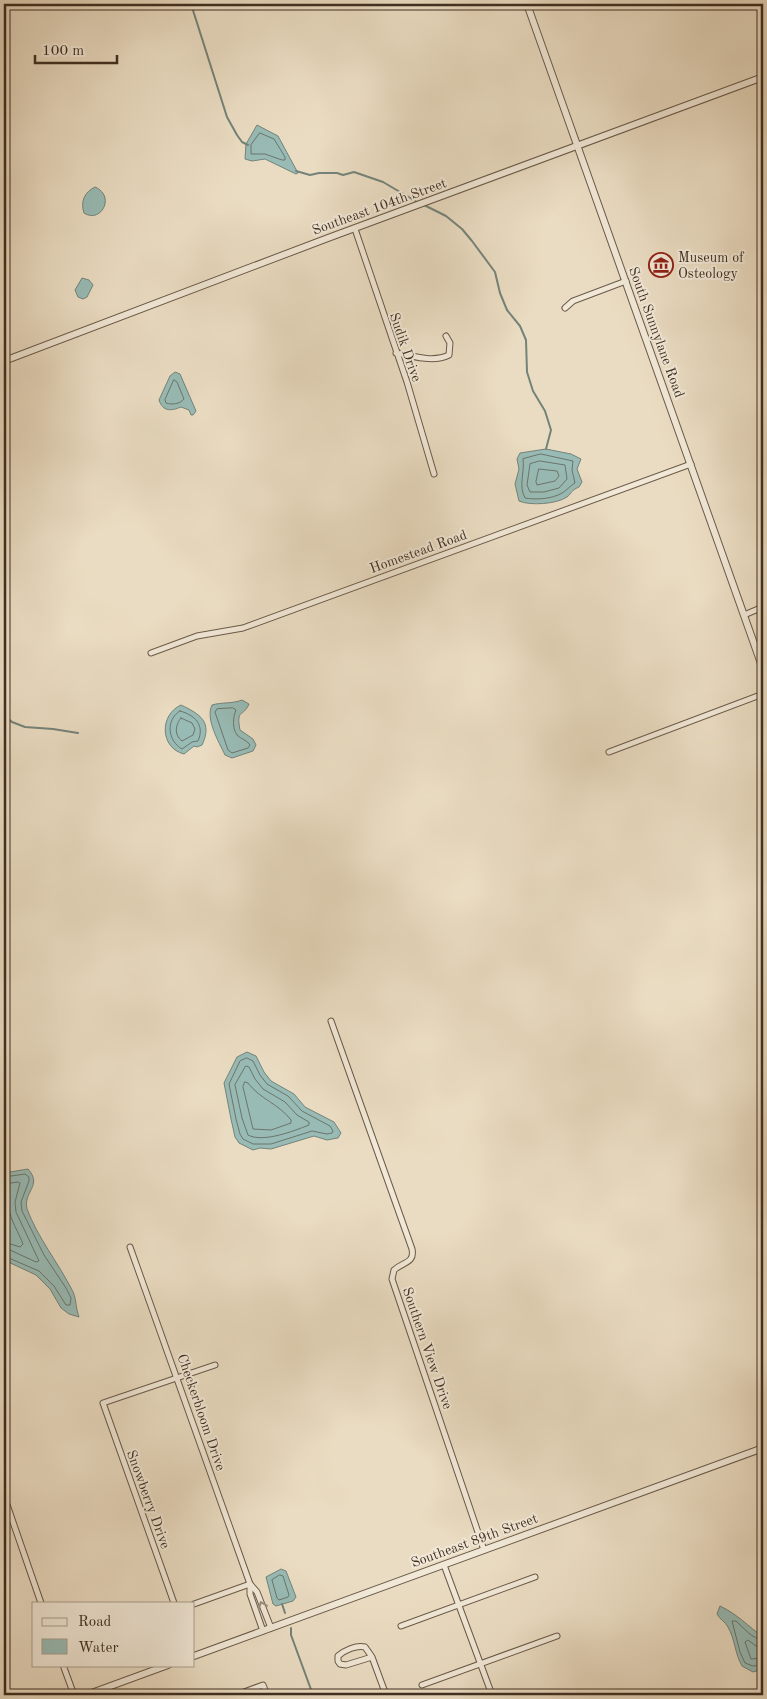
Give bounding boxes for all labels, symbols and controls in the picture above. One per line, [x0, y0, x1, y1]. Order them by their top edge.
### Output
scale bar [35, 32, 118, 64]
text: 100 m [42, 44, 84, 59]
street label: Southeast 104th Street [310, 176, 448, 238]
place label: Museum of Osteology [678, 251, 745, 281]
museum icon: Museum of Osteology [648, 252, 674, 278]
street label: South Sunnylane Road [626, 265, 686, 400]
street label: Sudik Drive [387, 311, 423, 384]
street label: Homestead Road [368, 528, 469, 576]
street label: Southern View Drive [400, 1285, 455, 1411]
street label: Checkerbloom Drive [174, 1352, 228, 1473]
street label: Snowberry Drive [124, 1448, 172, 1551]
street label: Southeast 89th Street [409, 1511, 540, 1570]
one-way arrow [258, 1601, 268, 1610]
legend [32, 1602, 195, 1666]
text: Road [78, 1615, 112, 1630]
text: Water [78, 1641, 119, 1656]

